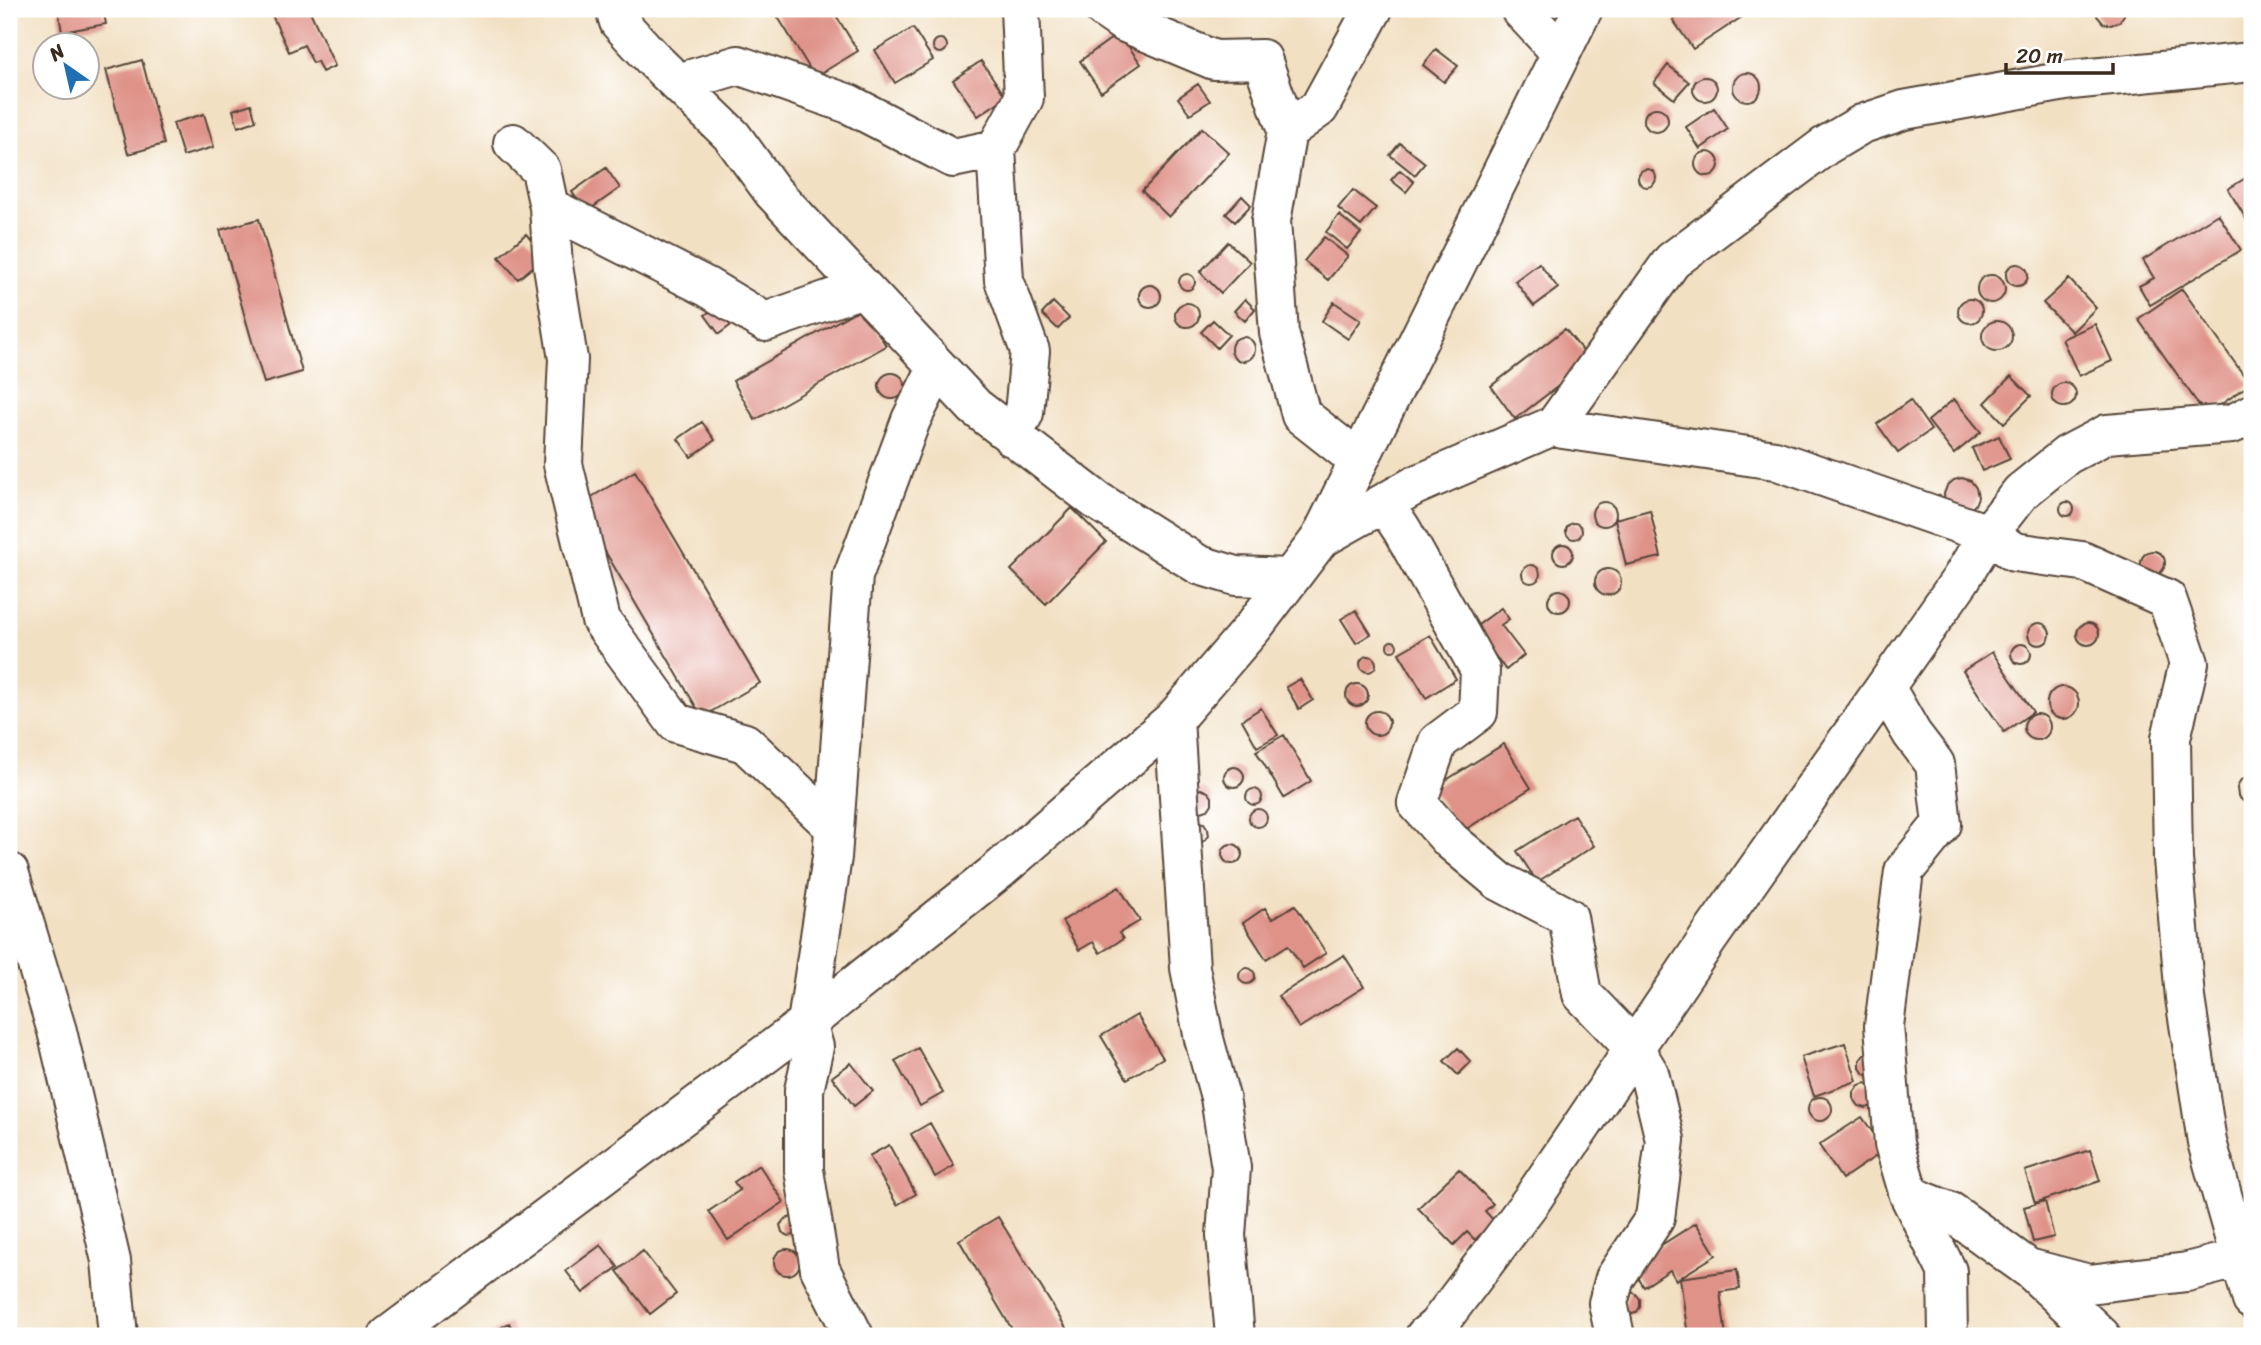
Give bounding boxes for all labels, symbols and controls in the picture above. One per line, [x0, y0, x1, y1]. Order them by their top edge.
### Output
north arrow [32, 32, 102, 102]
scale bar [2006, 32, 2112, 76]
text: N [41, 34, 72, 70]
text: 20 m [2016, 37, 2063, 75]

